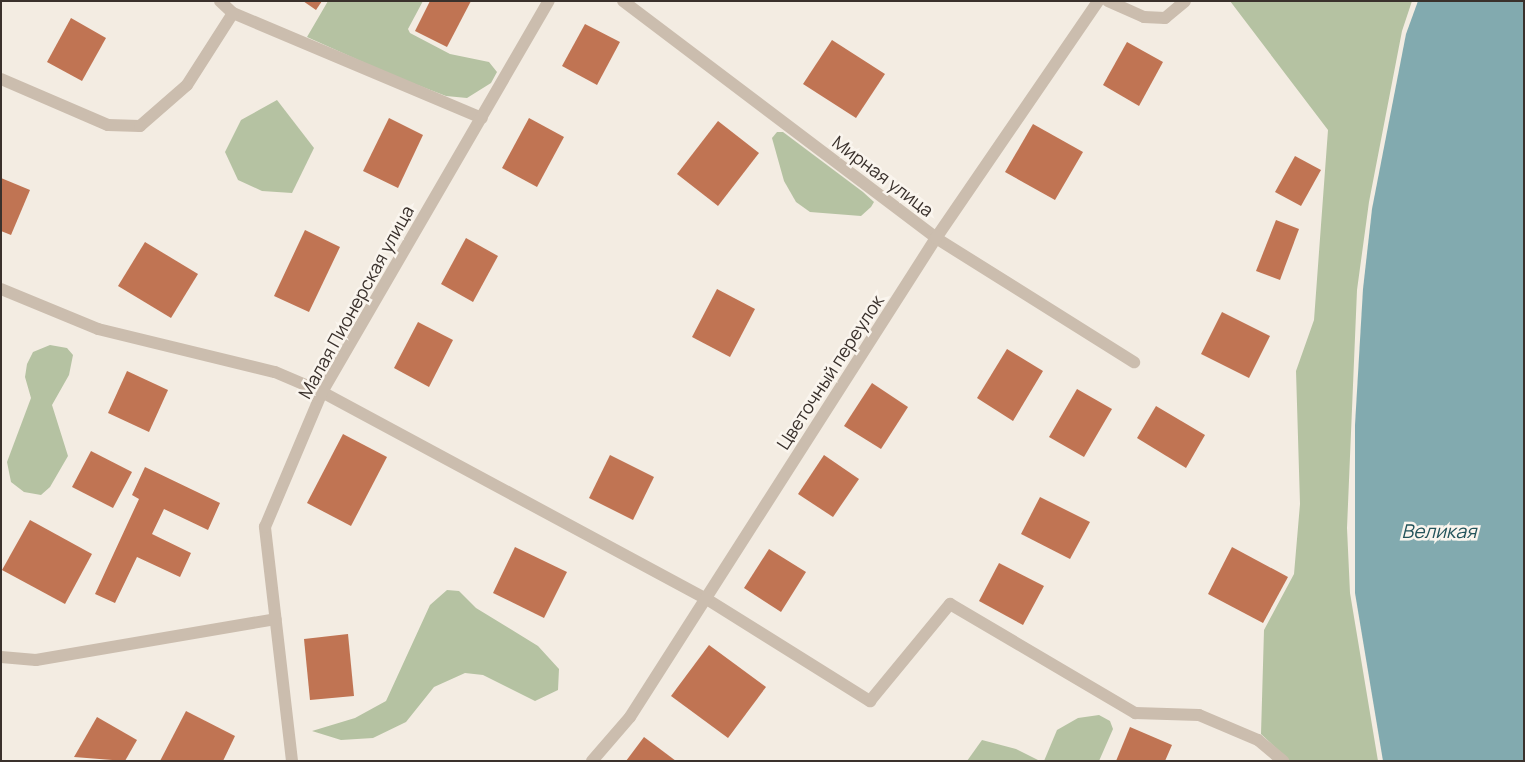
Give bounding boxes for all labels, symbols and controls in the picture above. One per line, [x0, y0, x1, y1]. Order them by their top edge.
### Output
street label: Мирная улица [828, 131, 938, 221]
street label: Малая Пионерская улица [294, 202, 418, 402]
street label: Цветочный переулок [772, 291, 888, 453]
water label: Великая [1402, 521, 1476, 543]

